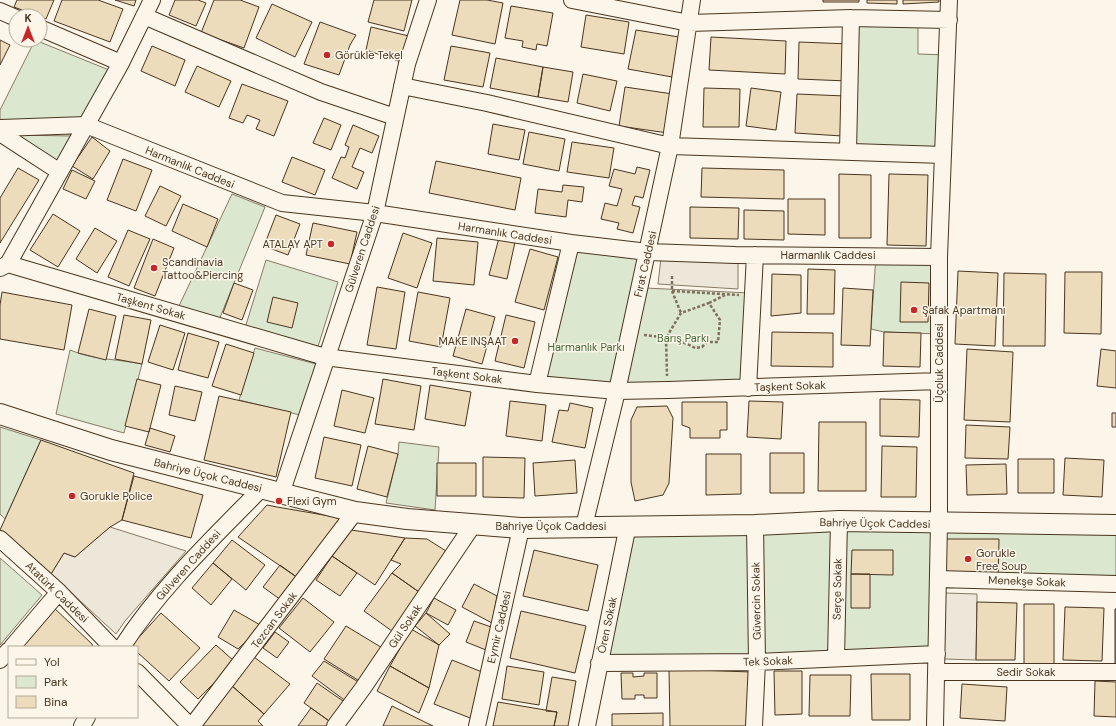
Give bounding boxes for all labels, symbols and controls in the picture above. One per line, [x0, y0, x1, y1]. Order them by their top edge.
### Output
north arrow [8, 8, 48, 48]
text: K [24, 11, 32, 25]
place label: Görükle Tekel [335, 48, 403, 62]
marker: Görükle Tekel [322, 50, 332, 60]
street label: Harmanlık Caddesi [143, 143, 237, 191]
street label: Gülveren Caddesi [341, 204, 383, 294]
street label: Harmanlık Caddesi [457, 219, 553, 247]
street label: Fırat Caddesi [631, 230, 659, 298]
place label: ATALAY APT [263, 237, 323, 251]
marker: ATALAY APT [326, 239, 336, 249]
street label: Harmanlık Caddesi [780, 248, 876, 262]
place label: Scandinavia Tattoo&Piercing [162, 255, 243, 282]
marker: Scandinavia Tattoo&Piercing [149, 263, 159, 273]
street label: Taşkent Sokak [115, 289, 188, 323]
place label: Şafak Apartmanı [922, 303, 1005, 317]
marker: Şafak Apartmanı [909, 305, 919, 315]
street label: Üçoluk Caddesi [932, 323, 946, 403]
park label: Barış Parkı [657, 331, 709, 345]
place label: MAKE INŞAAT [438, 334, 507, 348]
marker: MAKE INŞAAT [510, 336, 520, 346]
park label: Harmanlık Parkı [547, 340, 625, 354]
street label: Taşkent Sokak [431, 364, 504, 386]
street label: Taşkent Sokak [754, 378, 827, 394]
street label: Bahriye Üçok Caddesi [152, 455, 264, 495]
place label: Gorukle Police [80, 489, 153, 503]
marker: Gorukle Police [67, 491, 77, 501]
place label: Flexi Gym [287, 494, 337, 508]
marker: Flexi Gym [274, 496, 284, 506]
street label: Bahriye Üçok Caddesi [819, 515, 931, 531]
street label: Bahriye Üçok Caddesi [496, 519, 607, 533]
street label: Gülveren Caddesi [153, 527, 223, 603]
place label: Gorukle Free Soup [976, 546, 1027, 573]
marker: Gorukle Free Soup [963, 554, 973, 564]
street label: Serçe Sokak [829, 557, 845, 620]
street label: Atatürk Caddesi [23, 558, 91, 626]
street label: Güvercin Sokak [748, 561, 764, 640]
street label: Menekşe Sokak [988, 573, 1067, 589]
street label: Tezcan Sokak [248, 588, 300, 651]
street label: Eymir Caddesi [484, 589, 514, 665]
street label: Ören Sokak [594, 595, 620, 655]
street label: Gül Sokak [385, 601, 425, 651]
legend [8, 646, 138, 718]
street label: Tek Sokak [743, 653, 794, 669]
text: Yol [44, 654, 60, 670]
street label: Sedir Sokak [996, 665, 1056, 679]
text: Park [44, 674, 68, 690]
text: Bina [44, 694, 68, 710]

